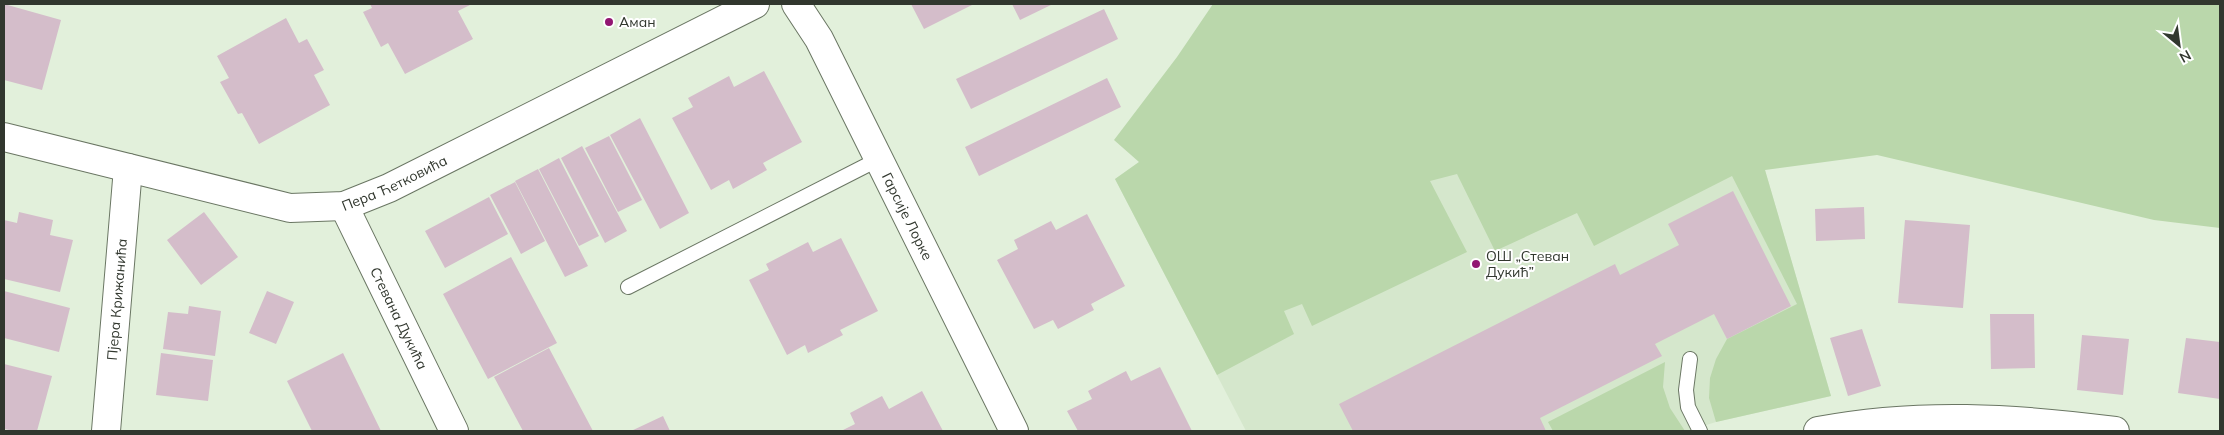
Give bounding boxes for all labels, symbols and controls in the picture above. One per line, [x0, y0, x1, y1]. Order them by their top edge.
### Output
place label: Аман [619, 13, 656, 31]
marker: Аман [603, 16, 615, 28]
north arrow [2154, 20, 2204, 70]
text: N [2176, 46, 2194, 67]
street label: Пера Ћетковића [339, 151, 450, 215]
street label: Гарсије Лорке [878, 169, 937, 264]
street label: Пјера Крижанића [103, 238, 131, 361]
place label: ОШ „Стеван Дукић” [1486, 247, 1569, 281]
marker: ОШ „Стеван Дукић” [1470, 258, 1482, 270]
street label: Стевана Дукића [366, 264, 432, 373]

